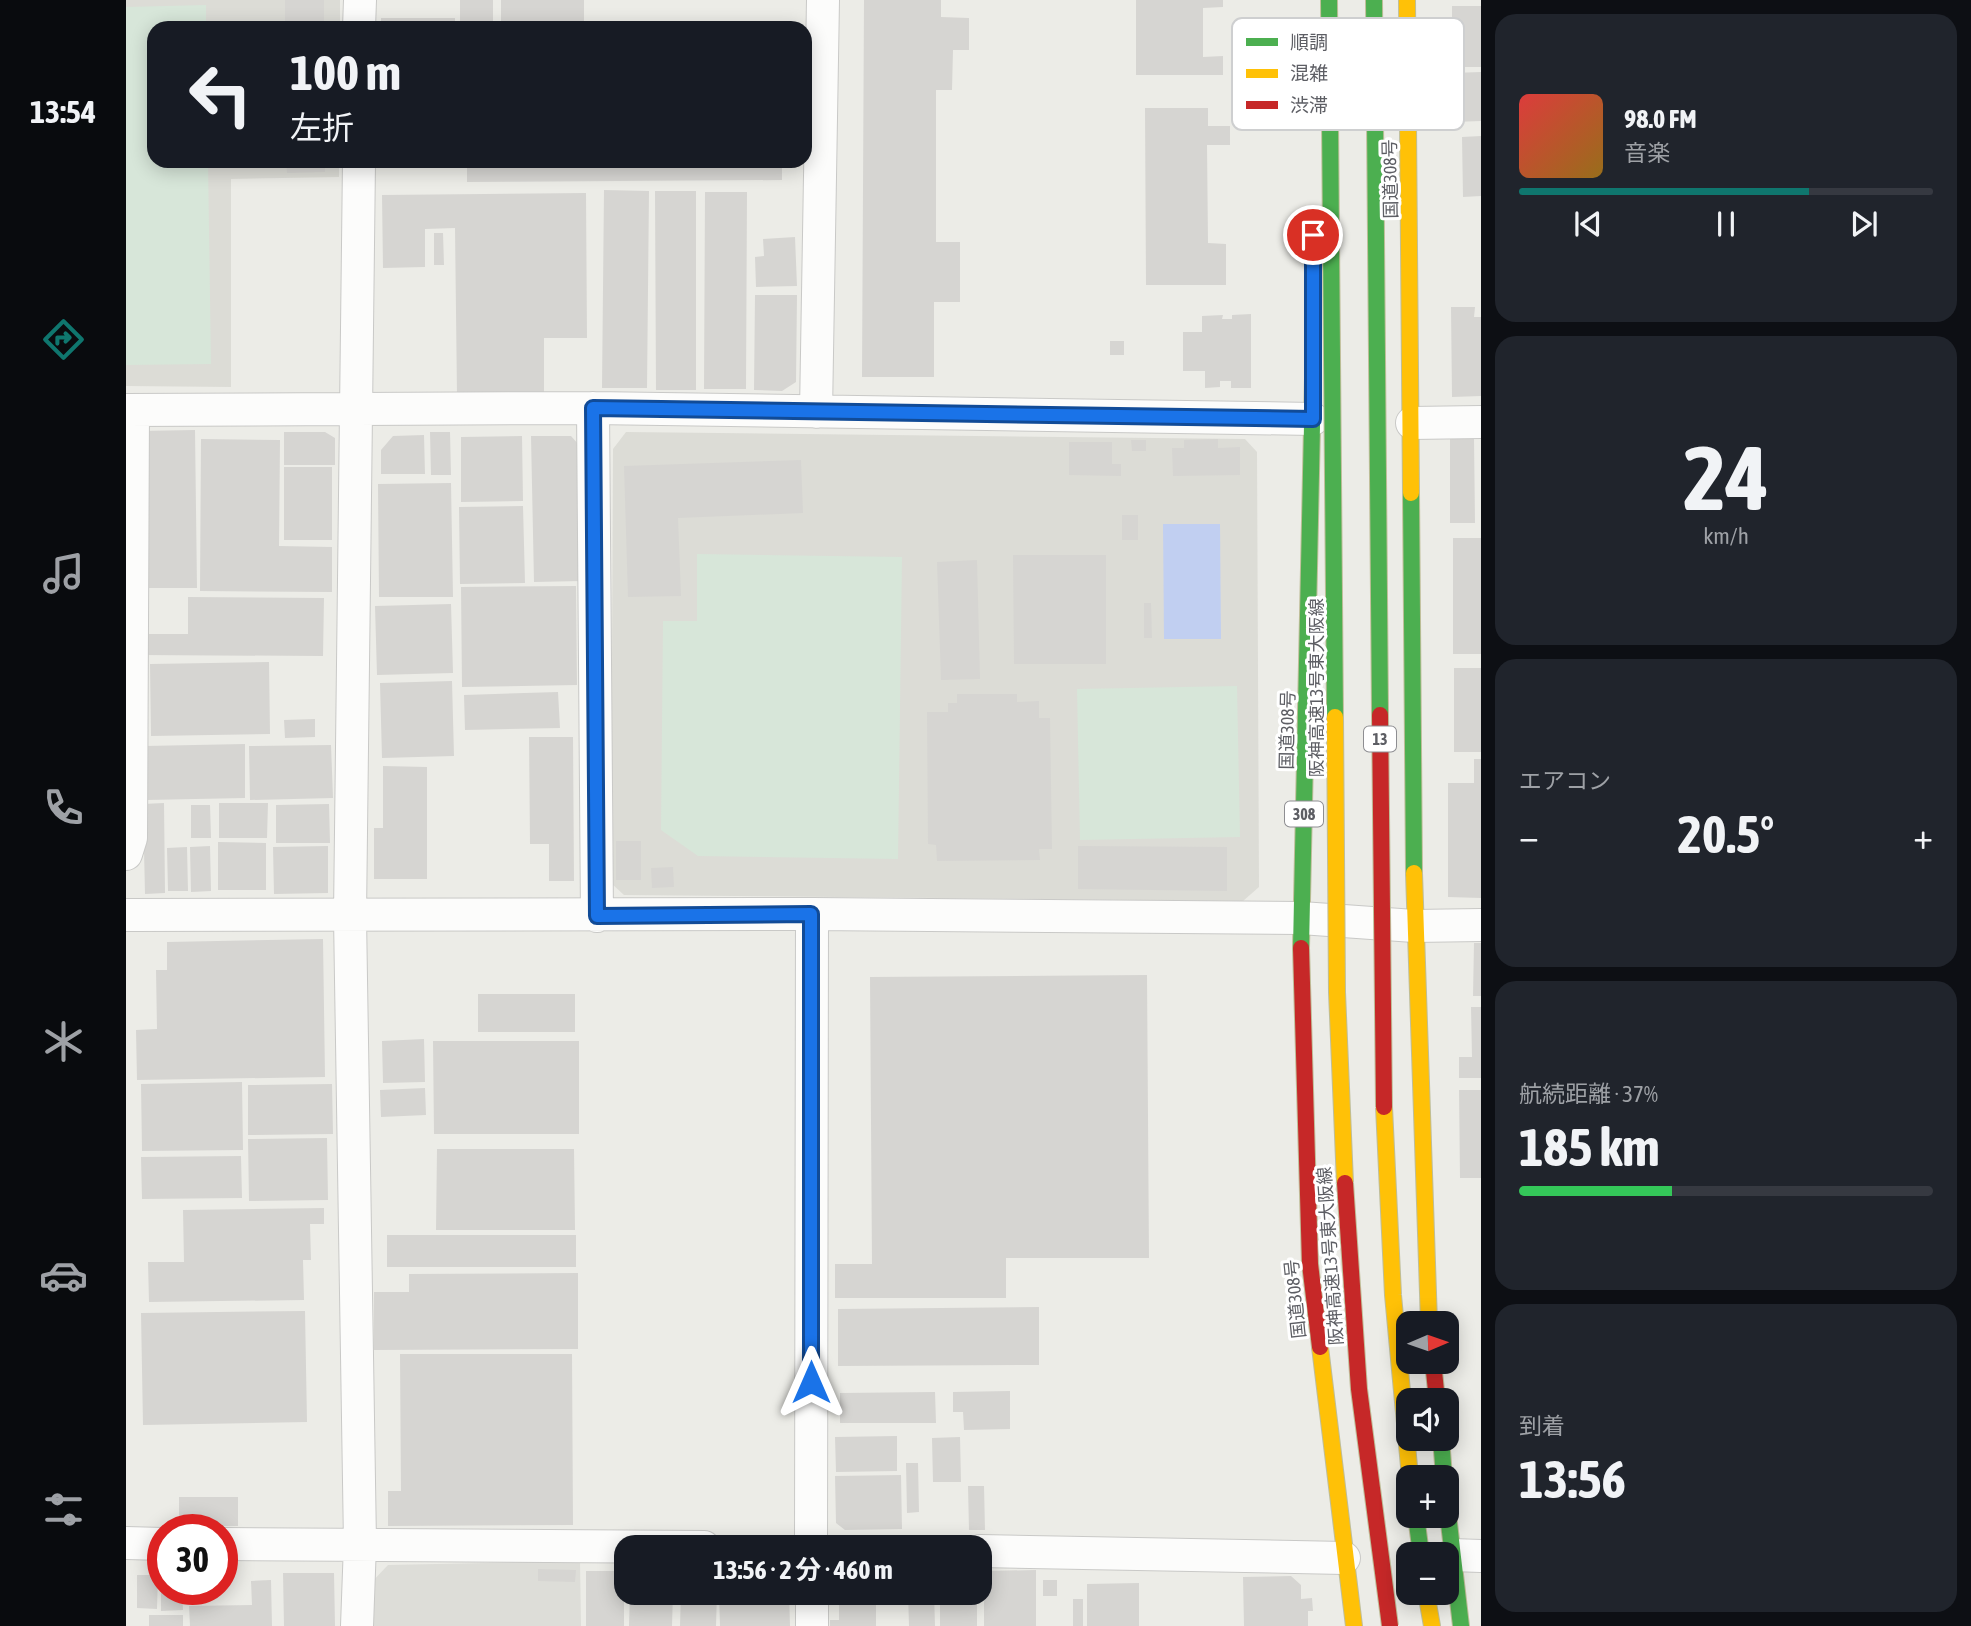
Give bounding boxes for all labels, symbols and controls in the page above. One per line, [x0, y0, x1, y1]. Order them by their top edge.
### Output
legend [1232, 18, 1464, 130]
text: 順調 [1290, 31, 1328, 53]
text: 100 m [290, 44, 401, 100]
icon: left [175, 49, 266, 140]
text: 混雑 [1290, 62, 1328, 84]
text: 13:54 [30, 93, 96, 130]
text: 渋滞 [1290, 94, 1328, 116]
text: 98.0 FM [1624, 104, 1697, 134]
text: 左折 [290, 109, 354, 146]
street label: 国道308号 [1379, 139, 1401, 219]
text: 音楽 [1624, 140, 1670, 166]
pin [1283, 205, 1343, 265]
icon: previous [1569, 205, 1607, 243]
icon: pause [1707, 205, 1745, 243]
icon: next [1845, 205, 1883, 243]
icon: arrive [1294, 216, 1332, 254]
icon: directions [39, 315, 88, 364]
text: 24 [1683, 425, 1769, 529]
text: km/h [1703, 523, 1749, 549]
icon: music [39, 549, 88, 598]
street label: 阪神高速13号東大阪線 [1306, 599, 1327, 777]
street label: 国道308号 [1276, 690, 1298, 770]
road number: 13 [1364, 726, 1396, 752]
text: エアコン [1519, 768, 1611, 794]
icon: phone [39, 783, 88, 832]
road number: 308 [1285, 802, 1323, 827]
text: 20.5° [1678, 804, 1774, 864]
text: − [1519, 814, 1539, 857]
text: + [1913, 814, 1933, 857]
icon: climate [39, 1017, 88, 1066]
text: 航続距離 · 37% [1519, 1081, 1658, 1107]
text: 185 km [1519, 1117, 1660, 1177]
street label: 阪神高速13号東大阪線 [1313, 1166, 1347, 1346]
icon: car [39, 1251, 88, 1300]
street label: 国道308号 [1280, 1258, 1310, 1340]
north arrow [1396, 1311, 1460, 1374]
map controls [1396, 1311, 1459, 1605]
position arrow [774, 1345, 848, 1419]
button: sound [1396, 1388, 1459, 1451]
text: 到着 [1519, 1413, 1565, 1439]
text: 13:56 [1519, 1449, 1626, 1509]
button: + [1396, 1465, 1459, 1528]
icon: filters [39, 1485, 88, 1534]
speed limit sign: 30 [147, 1514, 238, 1605]
button: − [1396, 1542, 1459, 1605]
text: 13:56 · 2 分 · 460 m [713, 1555, 893, 1585]

